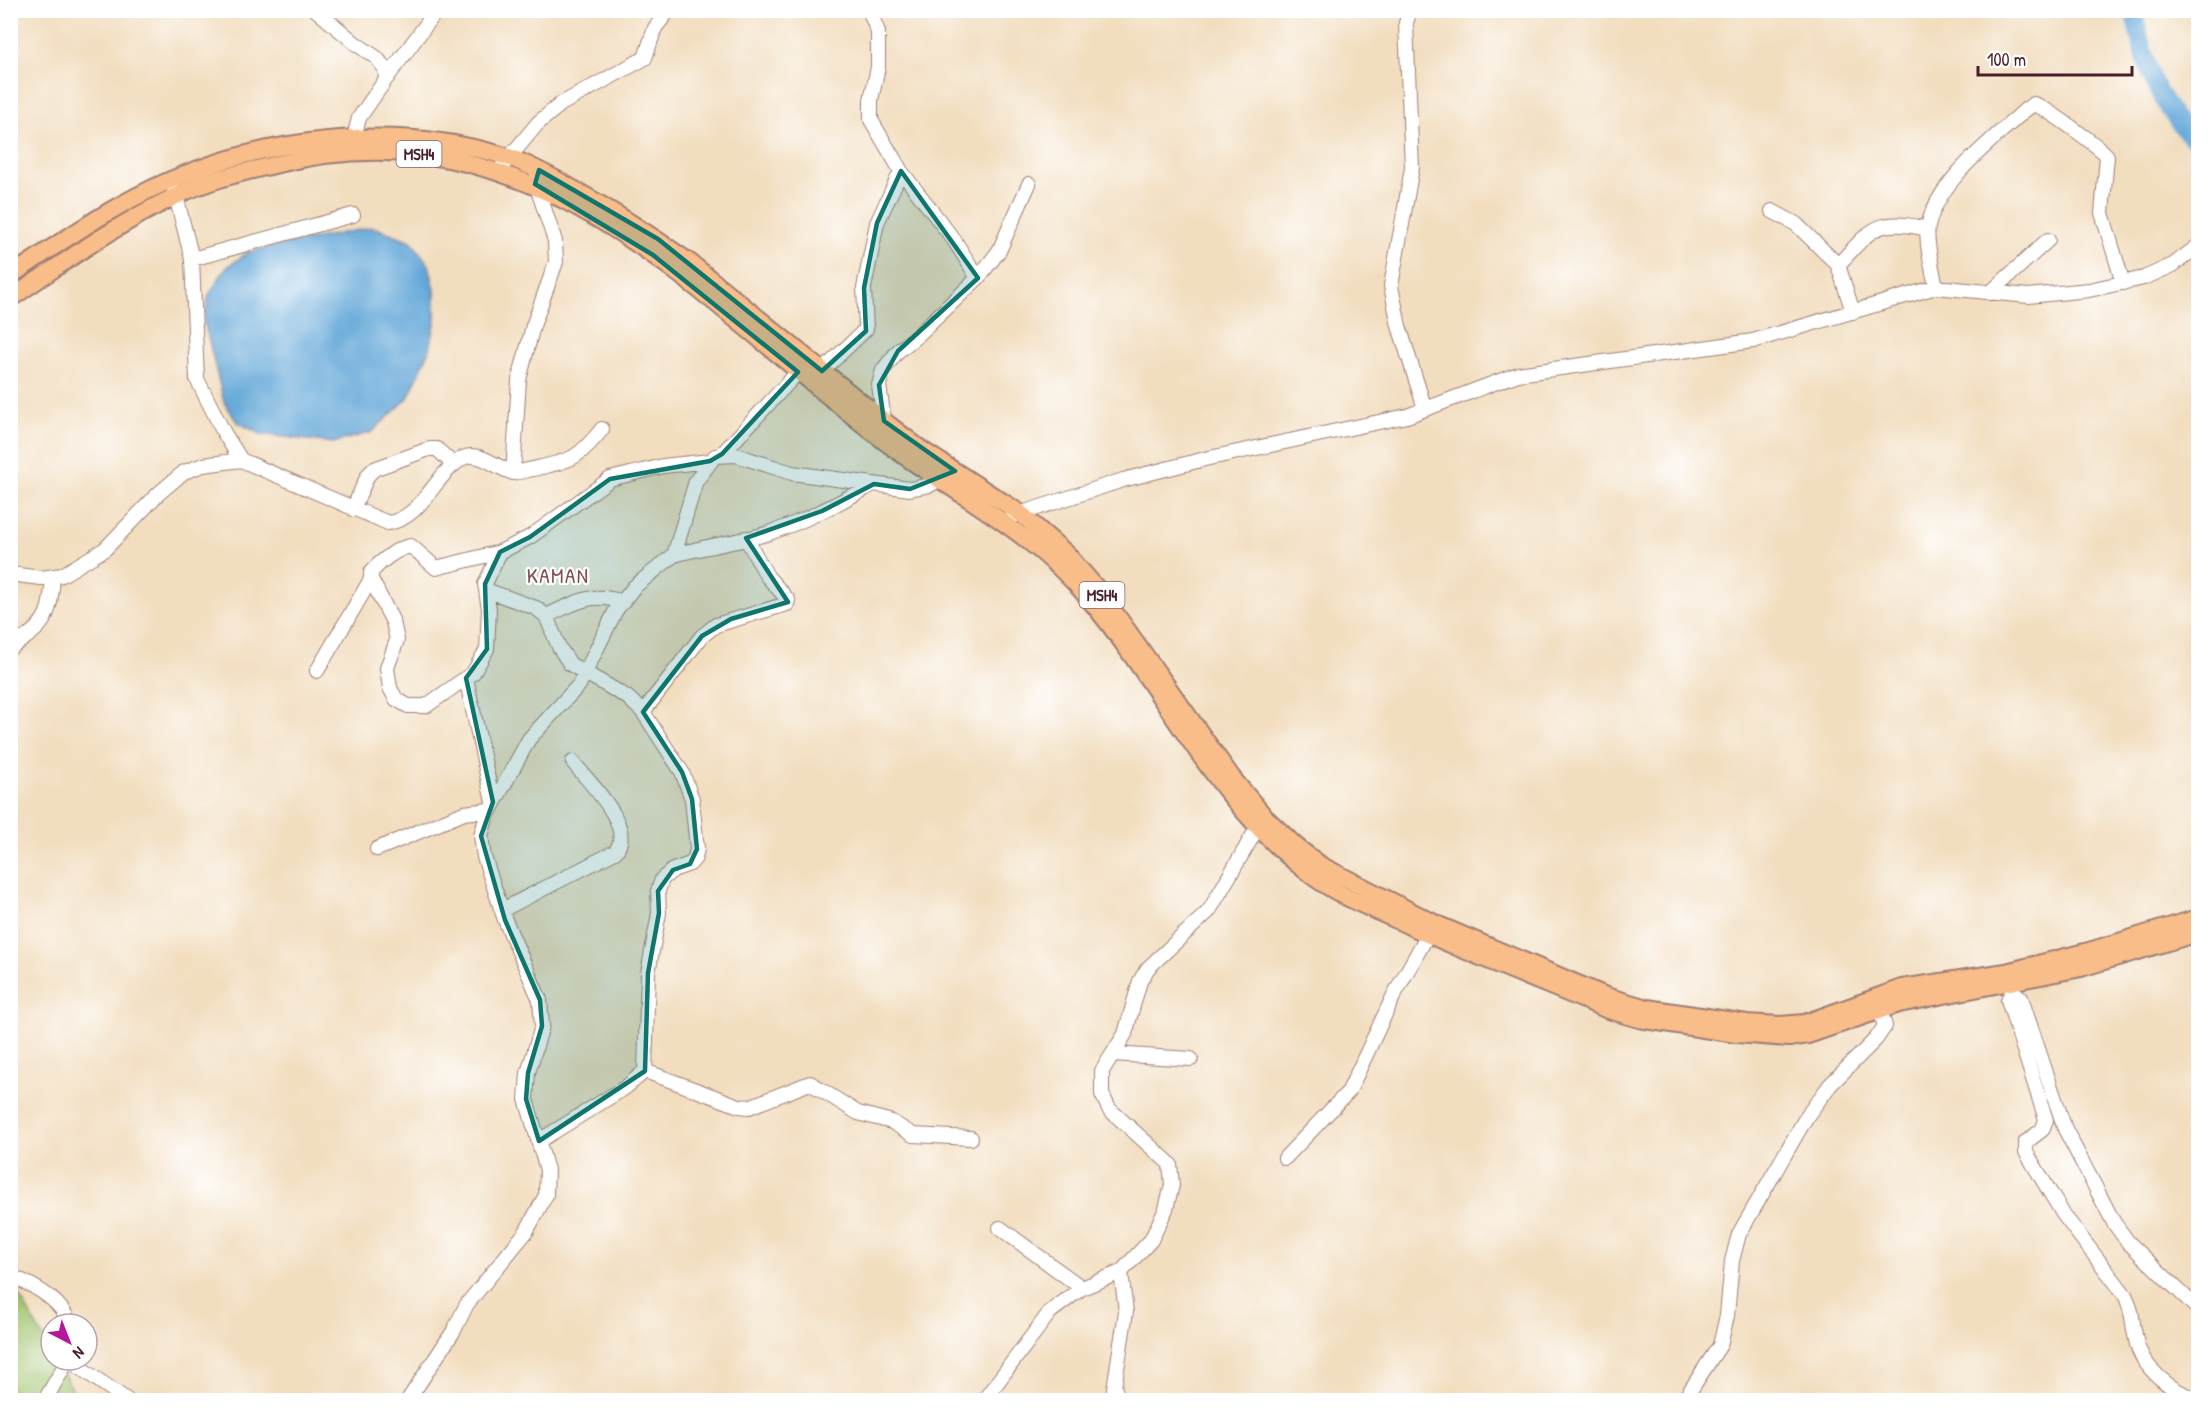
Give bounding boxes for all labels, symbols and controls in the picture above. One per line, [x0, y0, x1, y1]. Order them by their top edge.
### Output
scale bar [1978, 39, 2132, 77]
text: 100 m [1987, 47, 2026, 72]
road number: MSH4 [396, 141, 442, 167]
district label: KAMAN [527, 561, 589, 590]
road number: MSH4 [1080, 582, 1124, 608]
north arrow [39, 1312, 99, 1372]
text: N [68, 1342, 90, 1364]

